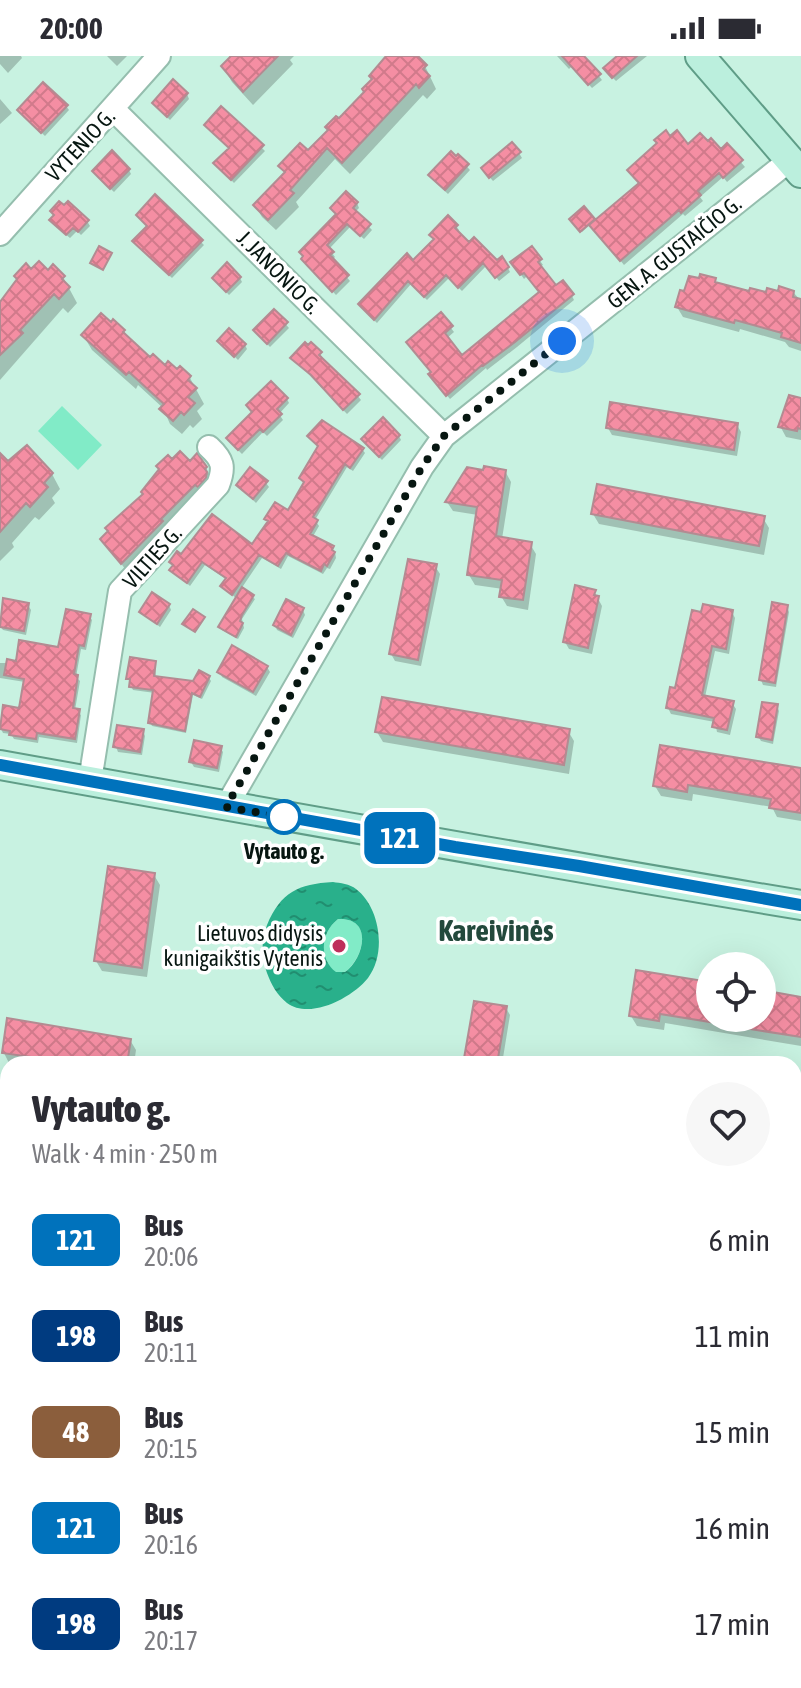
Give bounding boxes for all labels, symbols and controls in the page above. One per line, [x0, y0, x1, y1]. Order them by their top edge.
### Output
text: 20:00 [40, 11, 103, 45]
street label: VYTENIO G. [40, 103, 120, 187]
street label: GEN. A. GUSTAIČIO G. [602, 190, 746, 314]
street label: J. JANONIO G. [232, 225, 326, 319]
your location [542, 321, 582, 361]
street label: VILTIES G. [117, 520, 187, 594]
marker: Vytauto g. [267, 800, 301, 834]
line badge: 121 [354, 812, 446, 864]
text: 121 [380, 822, 420, 854]
place label: Vytauto g. [243, 838, 324, 864]
district label: Kareivinės [438, 913, 554, 947]
place label: Lietuvos didysis kunigaikštis Vytenis [164, 920, 323, 971]
marker: Lietuvos didysis kunigaikštis Vytenis [330, 937, 348, 955]
map controls [696, 952, 776, 1032]
button: locate [696, 952, 776, 1032]
button: heart [686, 1082, 770, 1166]
text: Vytauto g. [32, 1087, 170, 1130]
text: Walk · 4 min · 250 m [32, 1139, 218, 1169]
text: Bus [144, 1208, 183, 1242]
text: 6 min [709, 1223, 770, 1257]
text: 121 [56, 1224, 96, 1256]
text: 20:06 [144, 1242, 199, 1272]
text: Bus [144, 1304, 183, 1338]
text: 11 min [695, 1319, 770, 1353]
text: 198 [56, 1320, 96, 1352]
text: 20:11 [144, 1338, 198, 1368]
text: Bus [144, 1400, 183, 1434]
text: 15 min [695, 1415, 770, 1449]
text: 48 [63, 1416, 89, 1448]
text: 20:15 [144, 1434, 198, 1464]
text: Bus [144, 1496, 183, 1530]
text: 16 min [695, 1511, 770, 1545]
text: 121 [56, 1512, 96, 1544]
text: 20:16 [144, 1530, 198, 1560]
text: Bus [144, 1592, 183, 1626]
text: 17 min [695, 1607, 770, 1641]
text: 198 [56, 1608, 96, 1640]
text: 20:17 [144, 1626, 198, 1656]

